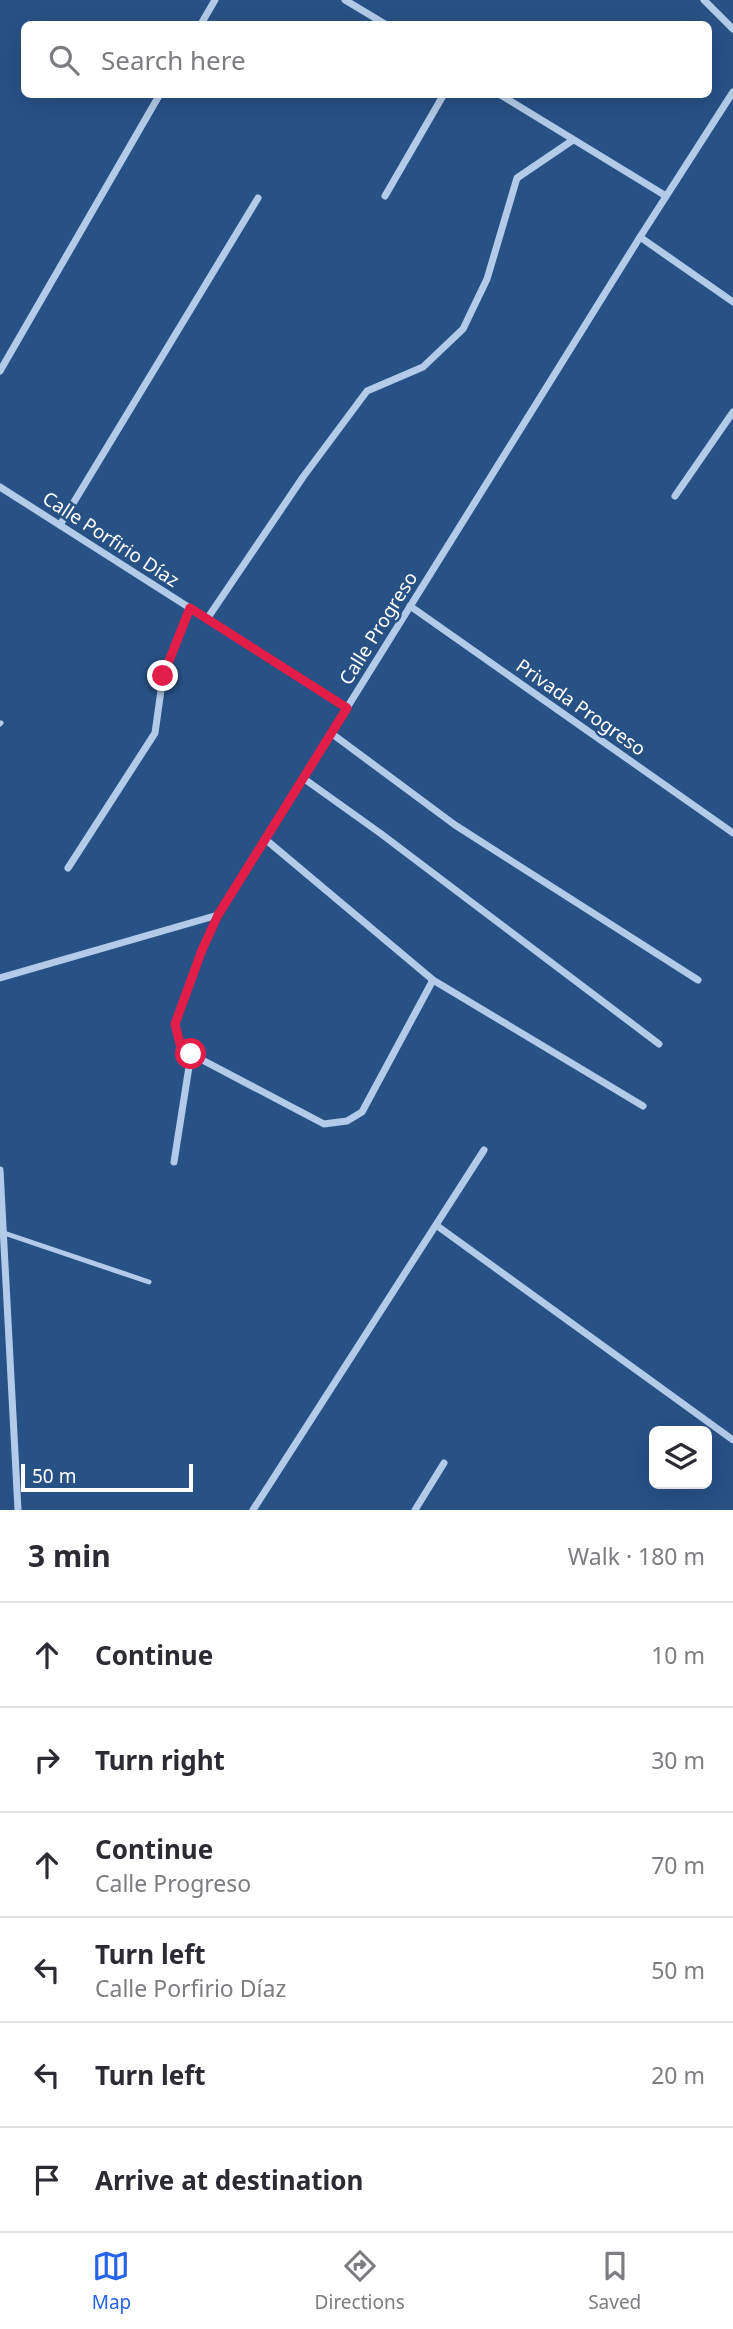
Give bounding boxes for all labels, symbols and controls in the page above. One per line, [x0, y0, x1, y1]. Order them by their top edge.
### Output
search box [21, 21, 712, 98]
icon: search [45, 41, 83, 79]
text: Search here [101, 42, 246, 78]
street label: Calle Porfirio Díaz [38, 485, 184, 593]
street label: Calle Progreso [333, 566, 423, 690]
street label: Privada Progreso [511, 653, 651, 761]
route end [147, 660, 178, 691]
route start [175, 1038, 206, 1069]
map controls [649, 1426, 712, 1489]
button: layers [649, 1426, 712, 1489]
scale bar [21, 1461, 192, 1493]
text: 50 m [32, 1463, 76, 1489]
text: 3 min [28, 1535, 111, 1576]
text: Walk · 180 m [568, 1540, 705, 1572]
icon: ahead [28, 1636, 66, 1674]
text: Continue [95, 1637, 213, 1673]
text: 10 m [651, 1639, 705, 1671]
icon: right [28, 1741, 66, 1779]
text: Turn right [95, 1742, 225, 1778]
text: 30 m [651, 1744, 705, 1776]
text: Continue [95, 1831, 213, 1867]
icon: ahead [28, 1846, 66, 1884]
text: 70 m [651, 1849, 705, 1881]
text: Calle Progreso [95, 1867, 251, 1899]
text: Turn left [95, 1936, 206, 1972]
icon: left [28, 1951, 66, 1989]
text: 50 m [651, 1954, 705, 1986]
text: Calle Porfirio Díaz [95, 1972, 286, 2004]
icon: left [28, 2056, 66, 2094]
text: Turn left [95, 2057, 206, 2093]
text: 20 m [651, 2059, 705, 2091]
icon: arrive [28, 2161, 66, 2199]
text: Arrive at destination [95, 2162, 364, 2198]
tab: Map [92, 2247, 131, 2315]
tab: Directions [315, 2247, 405, 2315]
tab: Saved [588, 2247, 641, 2315]

